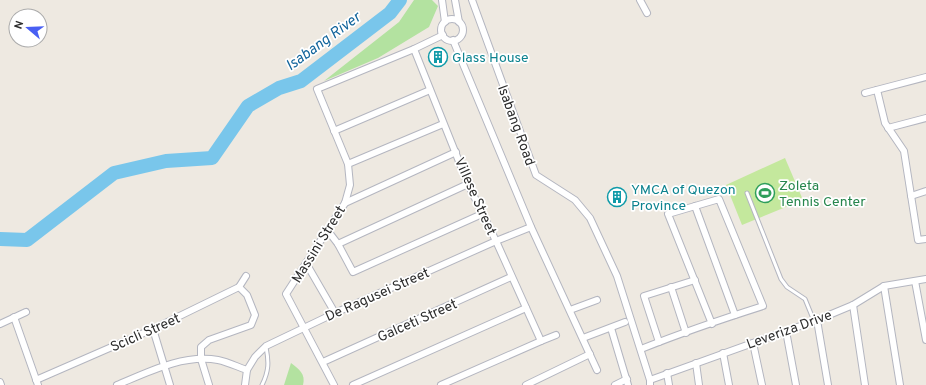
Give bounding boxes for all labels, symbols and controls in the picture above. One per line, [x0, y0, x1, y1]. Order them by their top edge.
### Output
north arrow [8, 8, 48, 48]
water label: Isabang River [283, 8, 366, 76]
text: N [12, 19, 27, 31]
building icon: Glass House [427, 46, 449, 68]
place label: Glass House [452, 50, 529, 67]
street label: Isabang Road [493, 83, 538, 168]
street label: Villese Street [450, 155, 499, 238]
place label: Zoleta Tennis Center [779, 178, 866, 211]
place label: YMCA of Quezon Province [631, 182, 736, 215]
sports icon: Zoleta Tennis Center [754, 182, 776, 204]
building icon: YMCA of Quezon Province [606, 186, 628, 208]
street label: Massini Street [289, 203, 350, 287]
street label: De Ragusei Street [323, 265, 432, 326]
street label: Galceti Street [375, 296, 460, 347]
street label: Leveriza Drive [744, 307, 835, 354]
street label: Scicli Street [108, 310, 183, 356]

